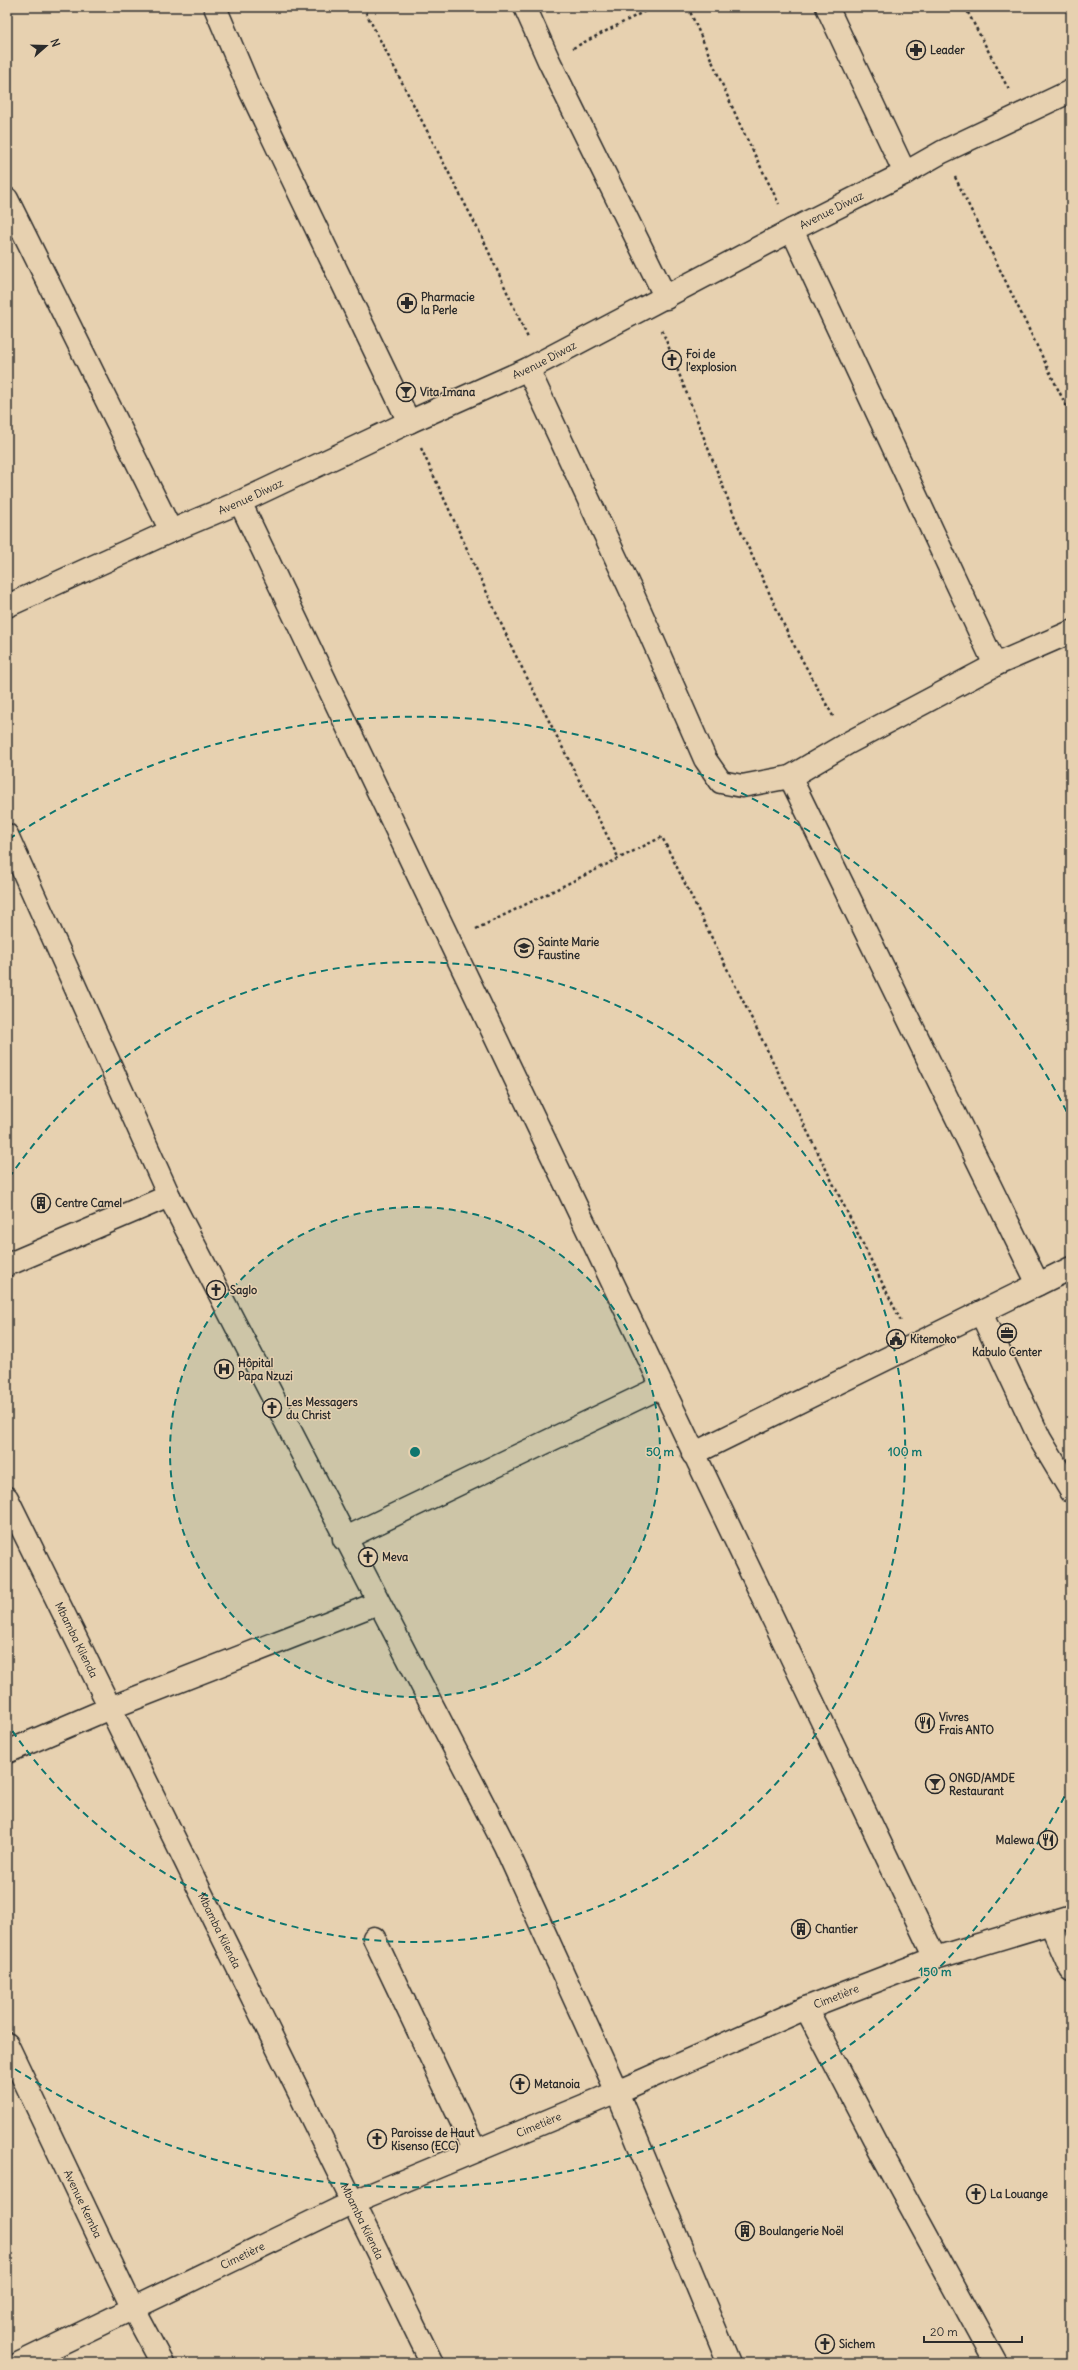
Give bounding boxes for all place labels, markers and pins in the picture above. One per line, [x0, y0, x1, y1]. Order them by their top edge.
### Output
pharmacy icon: Leader [905, 39, 927, 61]
place label: Leader [930, 43, 965, 57]
place label: Pharmacie la Perle [421, 290, 475, 317]
pharmacy icon: Pharmacie la Perle [396, 292, 418, 314]
place label: Foi de l'explosion [686, 347, 737, 375]
church icon: Foi de l'explosion [661, 349, 683, 371]
bar icon: Vita Imana [395, 381, 417, 403]
place label: Vita Imana [420, 385, 476, 399]
place label: Sainte Marie Faustine [538, 935, 599, 962]
school or university icon: Sainte Marie Faustine [513, 937, 535, 959]
building icon: Centre Camel [30, 1192, 52, 1214]
place label: Centre Camel [55, 1196, 122, 1210]
church icon: Saglo [205, 1279, 227, 1301]
place label: Saglo [230, 1283, 257, 1298]
office icon: Kabulo Center [996, 1322, 1018, 1344]
public building icon: Kitemoko [885, 1328, 907, 1350]
place label: Kitemoko [910, 1332, 956, 1346]
place label: Kabulo Center [972, 1345, 1042, 1359]
place label: Hôpital Papa Nzuzi [238, 1356, 293, 1384]
hospital icon: Hôpital Papa Nzuzi [213, 1358, 235, 1380]
place label: Les Messagers du Christ [286, 1395, 358, 1422]
church icon: Les Messagers du Christ [261, 1397, 283, 1419]
centre of rings [408, 1445, 422, 1459]
church icon: Meva [357, 1546, 379, 1568]
place label: Meva [382, 1550, 409, 1564]
place label: Vivres Frais ANTO [939, 1710, 995, 1737]
restaurant icon: Vivres Frais ANTO [914, 1712, 936, 1734]
place label: ONGD/AMDE Restaurant [949, 1771, 1015, 1798]
bar icon: ONGD/AMDE Restaurant [924, 1773, 946, 1795]
restaurant icon: Malewa [1037, 1829, 1059, 1851]
place label: Malewa [996, 1833, 1035, 1847]
building icon: Chantier [790, 1918, 812, 1940]
place label: Chantier [815, 1922, 858, 1936]
church icon: Metanoia [509, 2073, 531, 2095]
place label: Metanoia [534, 2077, 581, 2091]
place label: Paroisse de Haut Kisenso (ECC) [391, 2126, 475, 2154]
church icon: Paroisse de Haut Kisenso (ECC) [366, 2128, 388, 2150]
church icon: La Louange [965, 2183, 987, 2205]
place label: La Louange [990, 2187, 1048, 2202]
building icon: Boulangerie Noël [734, 2220, 756, 2242]
place label: Boulangerie Noël [759, 2224, 844, 2239]
church icon: Sichem [814, 2333, 836, 2355]
place label: Sichem [839, 2337, 875, 2351]

